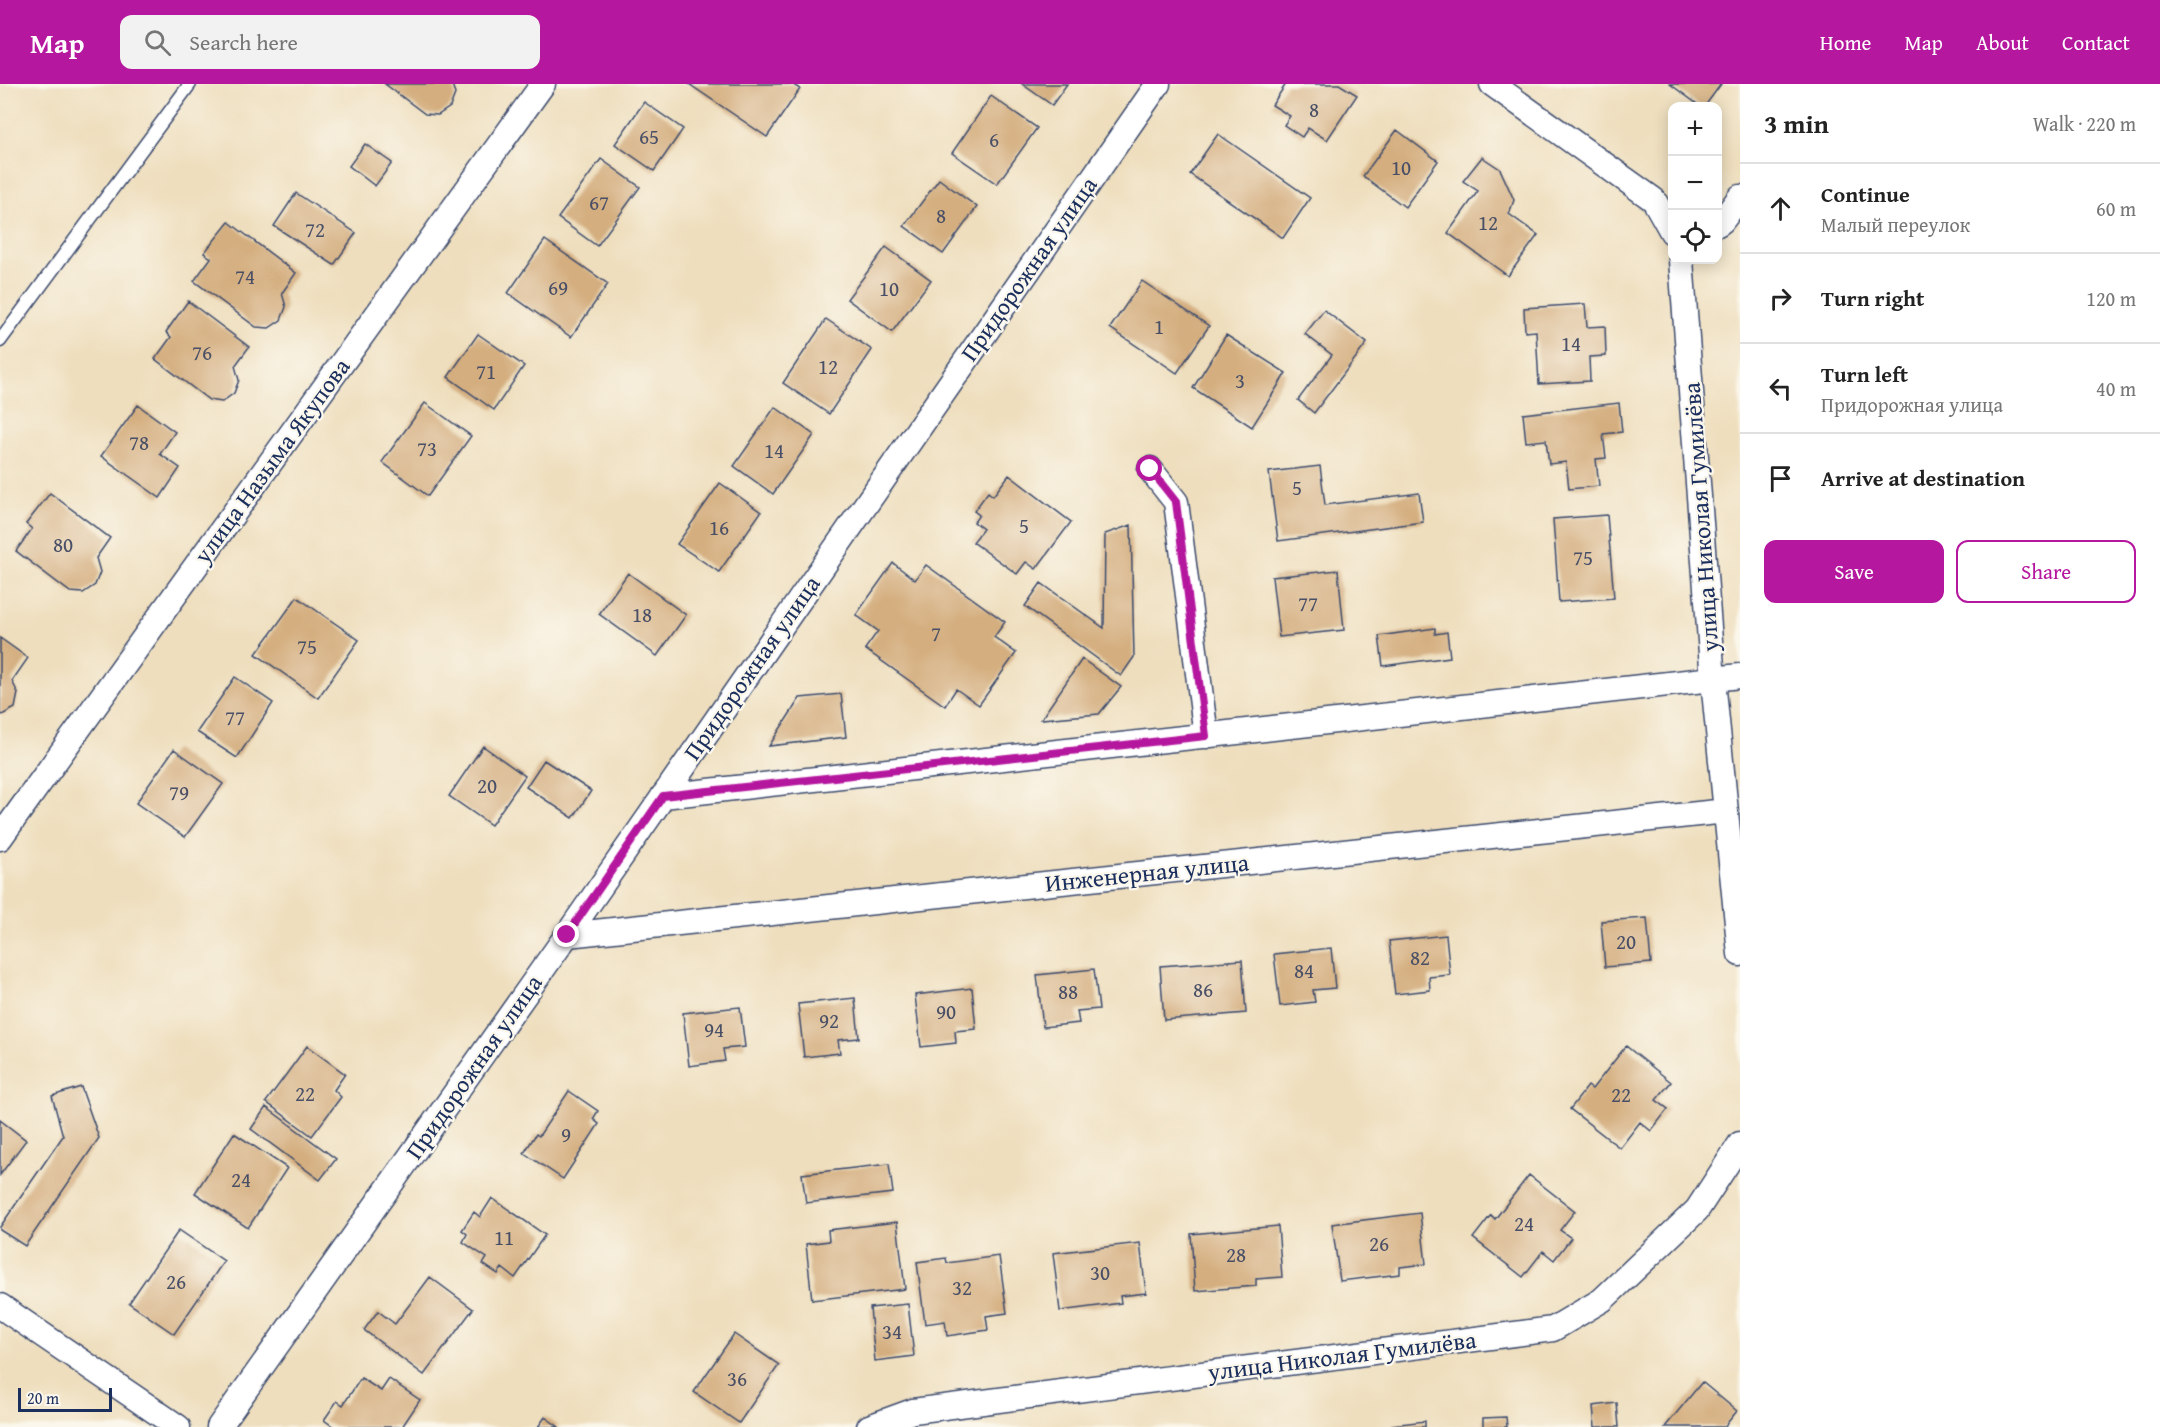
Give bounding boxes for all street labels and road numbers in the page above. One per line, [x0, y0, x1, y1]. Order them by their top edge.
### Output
street label: Придорожная улица [952, 169, 1106, 368]
street label: улица Назыма Якупова [184, 350, 358, 571]
street label: улица Николая Гумилёва [1674, 381, 1727, 654]
street label: Придорожная улица [675, 568, 829, 767]
street label: Инженерная улица [1043, 844, 1251, 901]
street label: Придорожная улица [397, 967, 551, 1166]
street label: улица Николая Гумилёва [1205, 1322, 1479, 1389]

